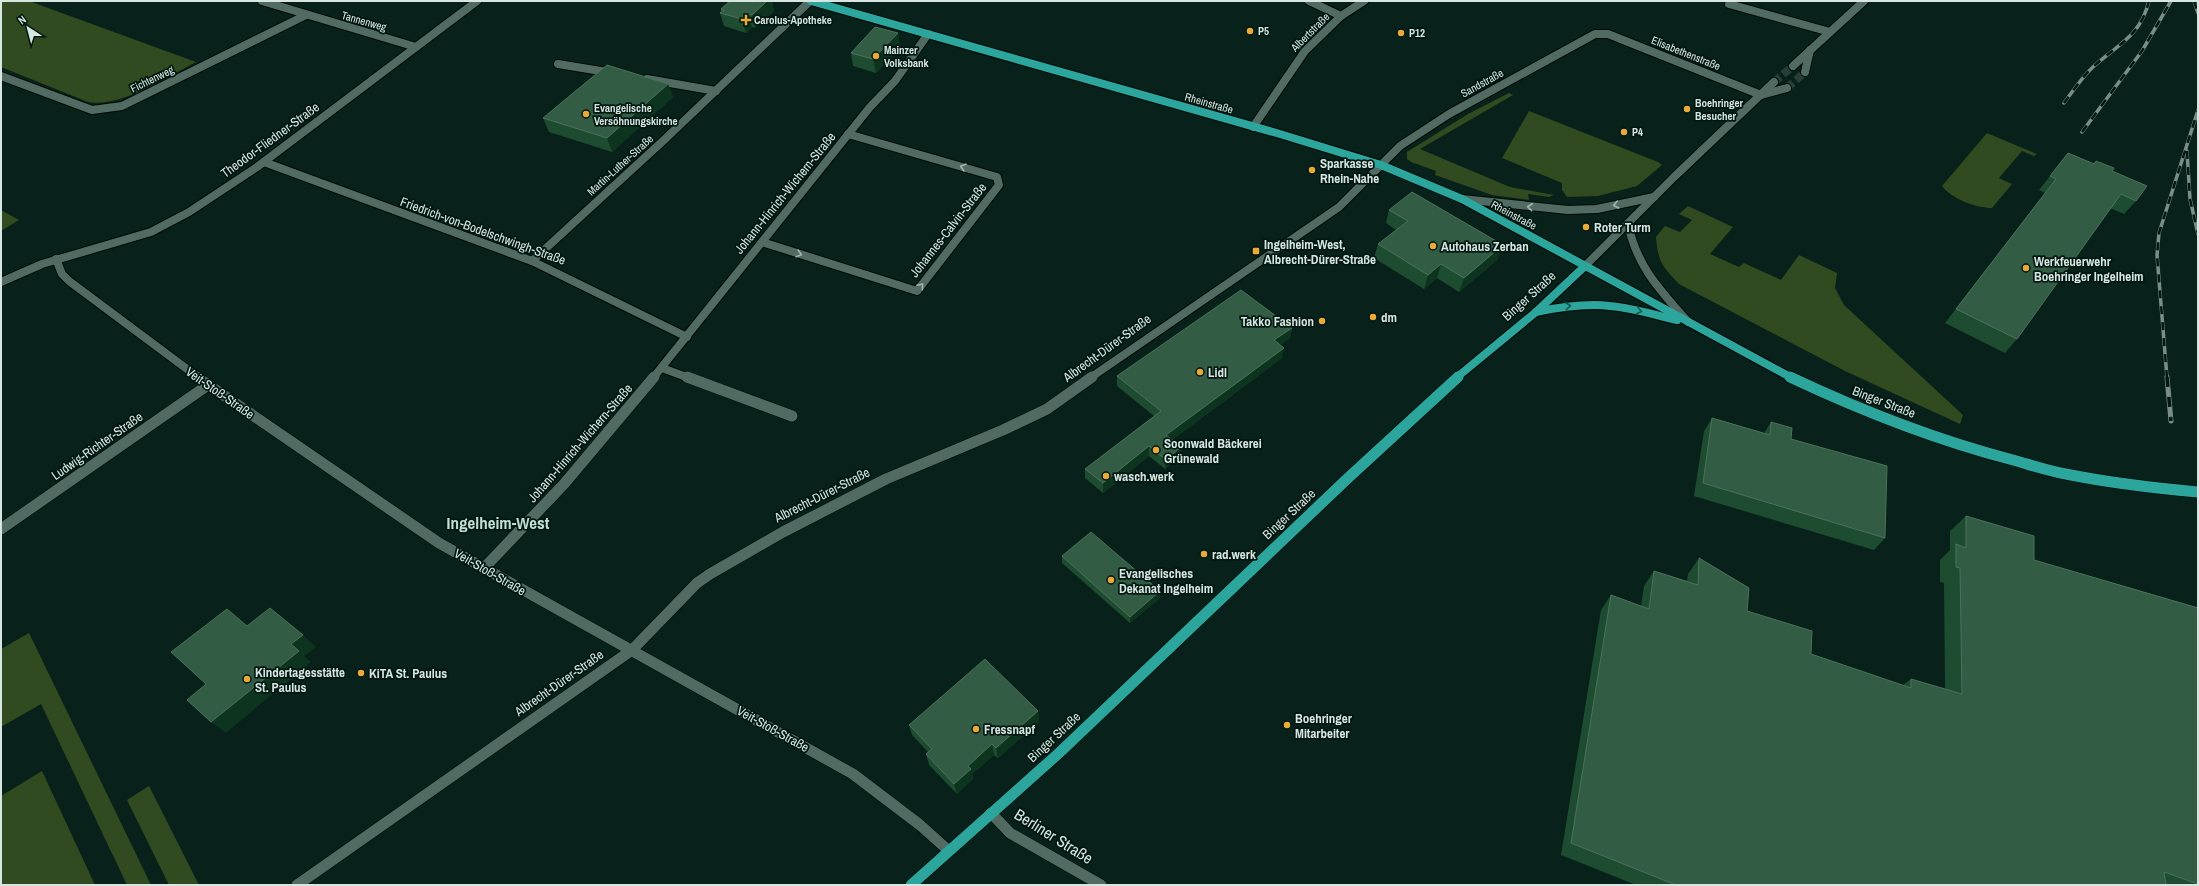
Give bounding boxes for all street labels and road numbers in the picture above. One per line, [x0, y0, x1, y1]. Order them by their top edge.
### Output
street label: Tannenweg [340, 8, 388, 34]
street label: Albertstraße [1287, 10, 1332, 55]
street label: Elisabethenstraße [1649, 33, 1723, 73]
street label: Fichtenweg [128, 62, 176, 96]
street label: Sandstraße [1458, 66, 1506, 100]
street label: Rheinstraße [1183, 89, 1235, 117]
street label: Theodor-Fliedner-Straße [217, 98, 323, 182]
street label: Johann-Hinrich-Wichern-Straße [731, 129, 839, 257]
street label: Martin-Luther-Straße [584, 132, 656, 198]
street label: Johannes-Calvin-Straße [906, 179, 990, 281]
street label: Friedrich-von-Bodelschwingh-Straße [398, 193, 568, 269]
street label: Rheinstraße [1489, 197, 1539, 233]
street label: Binger Straße [1499, 267, 1559, 325]
street label: Albrecht-Dürer-Straße [1059, 310, 1154, 386]
street label: Veit-Stoß-Straße [182, 363, 258, 423]
street label: Johann-Hinrich-Wichern-Straße [524, 380, 636, 506]
street label: Binger Straße [1850, 382, 1918, 422]
street label: Ludwig-Richter-Straße [48, 408, 146, 484]
street label: Albrecht-Dürer-Straße [771, 464, 873, 527]
street label: Binger Straße [1259, 485, 1319, 543]
street label: Veit-Stoß-Straße [451, 545, 529, 599]
street label: Albrecht-Dürer-Straße [510, 646, 607, 721]
street label: Veit-Stoß-Straße [734, 702, 812, 756]
street label: Binger Straße [1024, 708, 1084, 766]
street label: Berliner Straße [1010, 803, 1098, 869]

